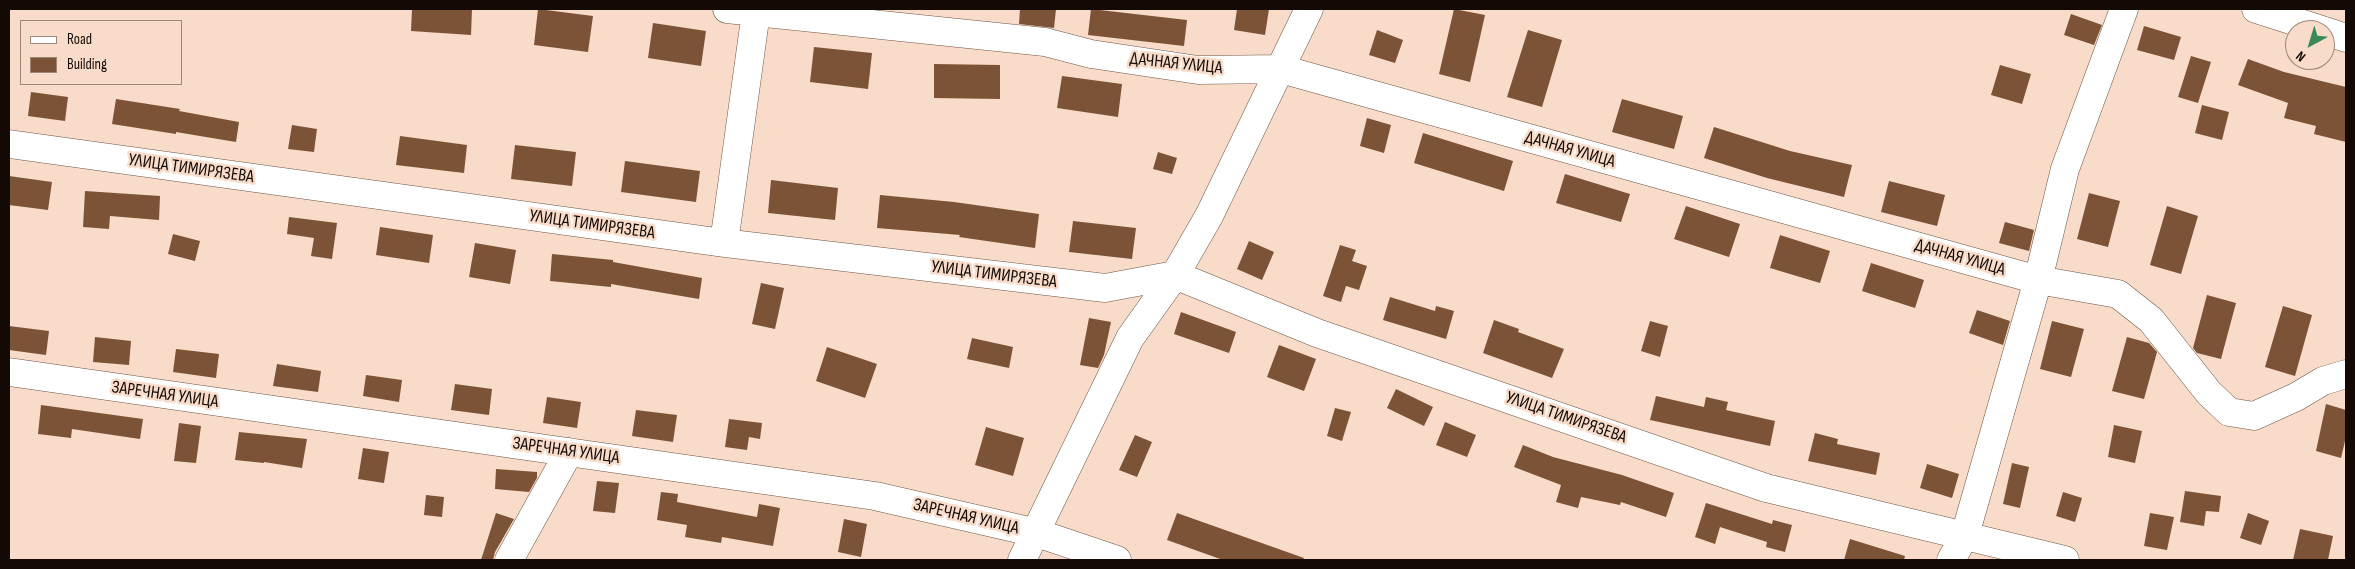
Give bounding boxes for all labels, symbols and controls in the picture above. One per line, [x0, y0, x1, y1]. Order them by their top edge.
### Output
legend [20, 20, 182, 85]
north arrow [2285, 20, 2335, 70]
text: Road [67, 30, 92, 49]
text: N [2293, 47, 2309, 65]
street label: ДАЧНАЯ УЛИЦА [1129, 48, 1223, 80]
text: Building [67, 55, 107, 74]
street label: ДАЧНАЯ УЛИЦА [1522, 127, 1618, 173]
street label: УЛИЦА ТИМИРЯЗЕВА [127, 149, 255, 189]
street label: УЛИЦА ТИМИРЯЗЕВА [528, 205, 656, 245]
street label: ДАЧНАЯ УЛИЦА [1912, 235, 2008, 281]
street label: УЛИЦА ТИМИРЯЗЕВА [930, 257, 1058, 293]
street label: ЗАРЕЧНАЯ УЛИЦА [110, 377, 220, 413]
street label: УЛИЦА ТИМИРЯЗЕВА [1503, 387, 1629, 449]
street label: ЗАРЕЧНАЯ УЛИЦА [511, 433, 621, 469]
street label: ЗАРЕЧНАЯ УЛИЦА [911, 494, 1021, 540]

